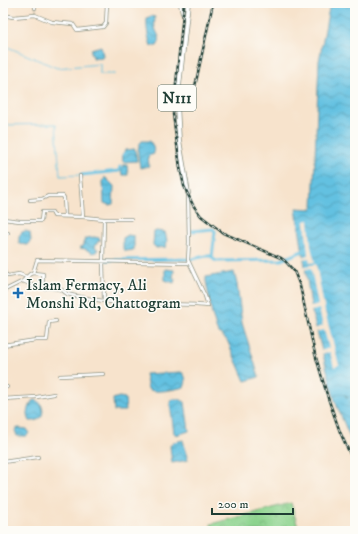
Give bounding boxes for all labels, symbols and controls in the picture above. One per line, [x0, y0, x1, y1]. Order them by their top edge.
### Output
road number: N111 [158, 85, 196, 111]
place label: Islam Fermacy, Ali Monshi Rd, Chattogram [26, 275, 181, 313]
marker: Islam Fermacy, Ali Monshi Rd, Chattogram [13, 288, 23, 298]
scale bar [212, 490, 293, 516]
text: 200 m [218, 497, 248, 512]

